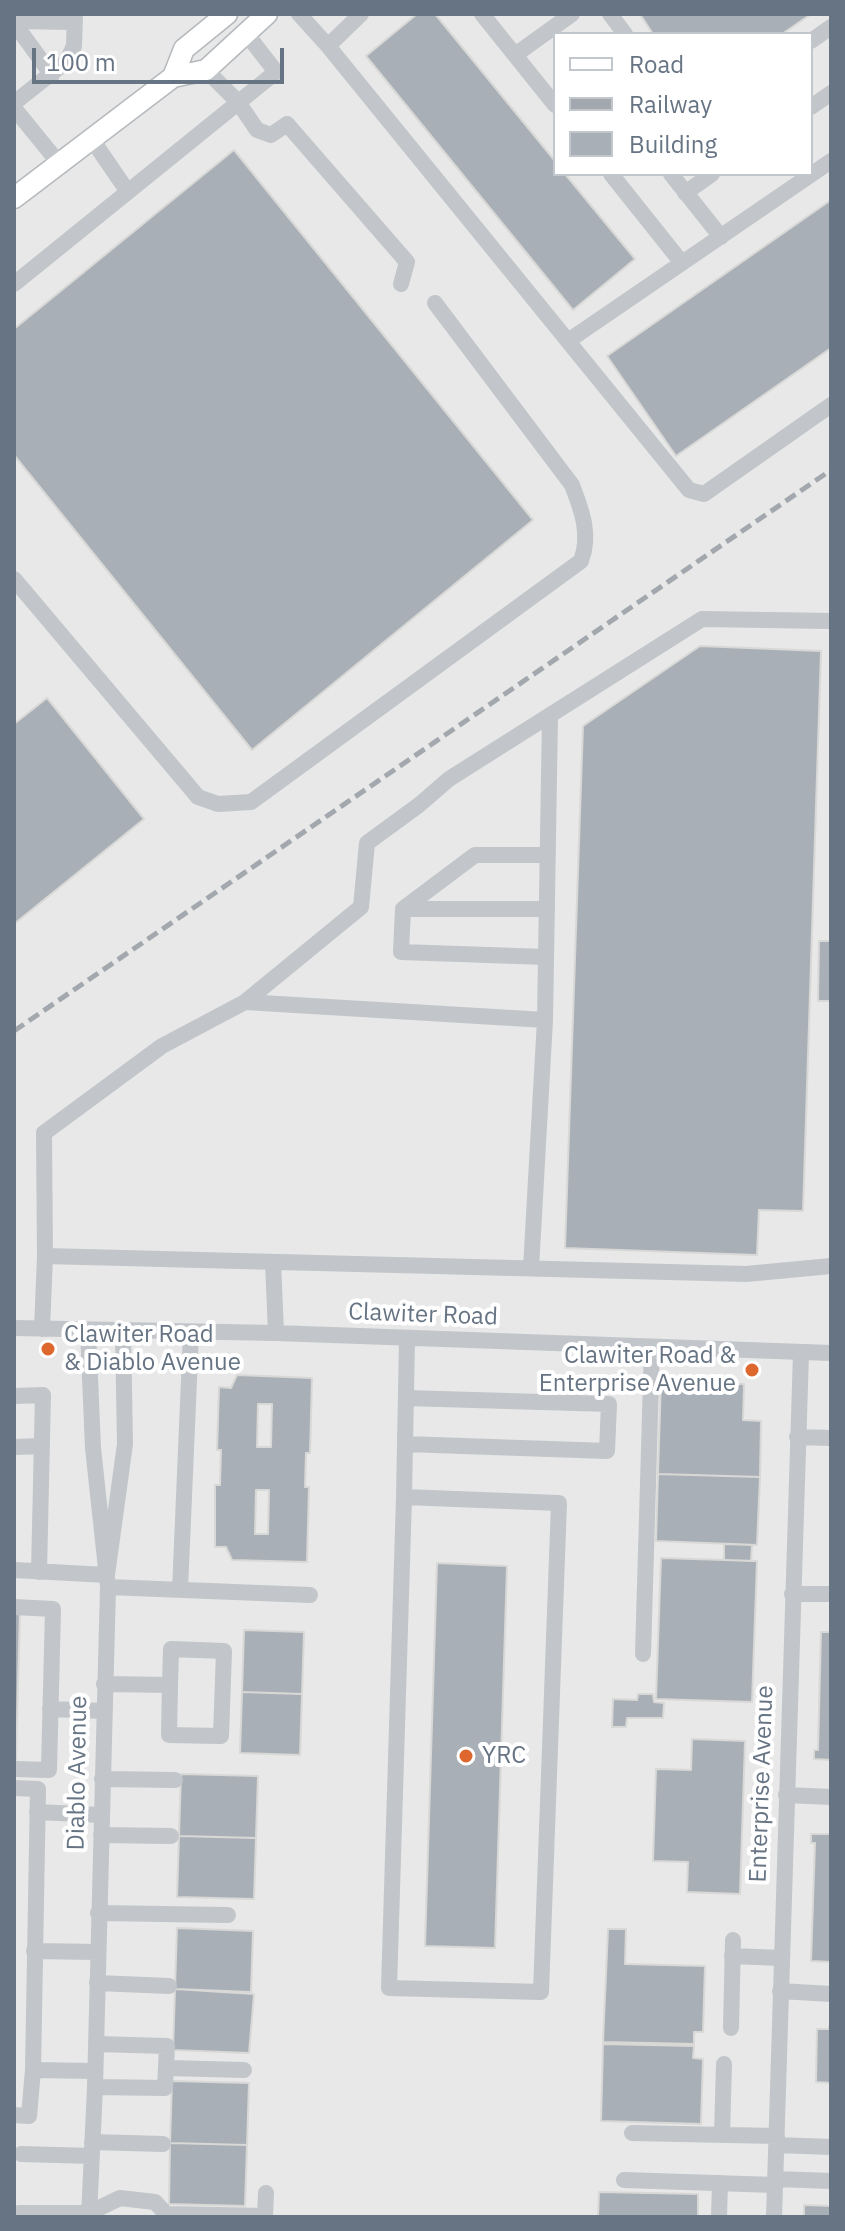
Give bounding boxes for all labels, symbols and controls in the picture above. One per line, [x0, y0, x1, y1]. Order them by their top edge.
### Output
scale bar [36, 32, 288, 82]
legend [553, 32, 813, 176]
text: 100 m [46, 46, 116, 78]
text: Road [629, 48, 684, 80]
text: Railway [629, 88, 712, 120]
text: Building [629, 128, 717, 160]
street label: Clawiter Road [348, 1298, 498, 1332]
place label: Clawiter Road & Diablo Avenue [64, 1321, 241, 1377]
marker: Clawiter Road & Diablo Avenue [39, 1340, 57, 1358]
place label: Clawiter Road & Enterprise Avenue [539, 1342, 736, 1398]
marker: Clawiter Road & Enterprise Avenue [743, 1361, 761, 1379]
street label: Enterprise Avenue [744, 1685, 780, 1883]
street label: Diablo Avenue [62, 1695, 94, 1851]
place label: YRC [482, 1742, 526, 1770]
marker: YRC [457, 1747, 475, 1765]

